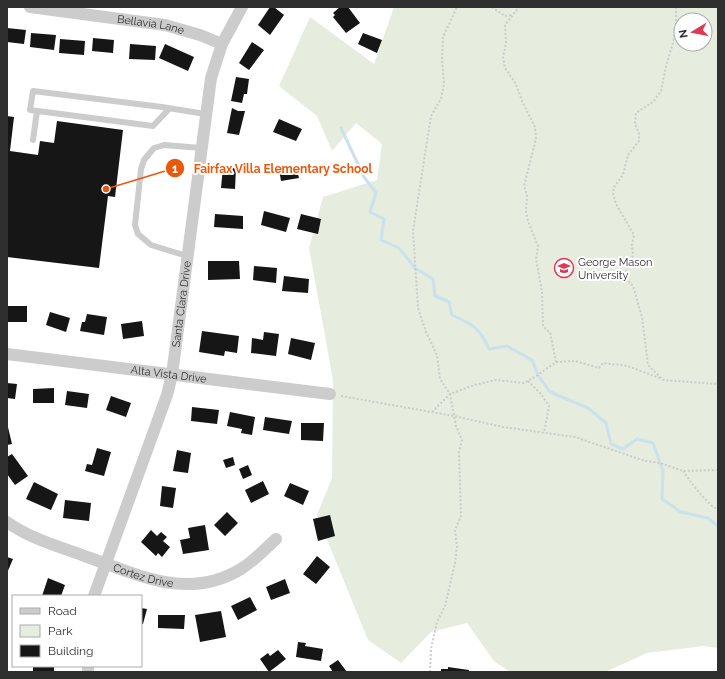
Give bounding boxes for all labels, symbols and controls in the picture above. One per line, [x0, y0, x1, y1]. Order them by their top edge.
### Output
north arrow [673, 12, 713, 52]
street label: Bellavia Lane [116, 13, 186, 37]
text: N [677, 28, 691, 39]
callout: Fairfax Villa Elementary School [165, 156, 380, 180]
text: 1 [172, 162, 178, 176]
text: Fairfax Villa Elementary School [194, 162, 372, 176]
place label: George Mason University [578, 256, 653, 282]
school or university icon: George Mason University [553, 257, 575, 279]
street label: Santa Clara Drive [170, 260, 194, 348]
street label: Alta Vista Drive [130, 363, 208, 386]
street label: Cortez Drive [111, 561, 175, 590]
legend [12, 595, 142, 667]
text: Road [48, 604, 77, 618]
text: Park [48, 624, 73, 638]
text: Building [48, 644, 94, 658]

